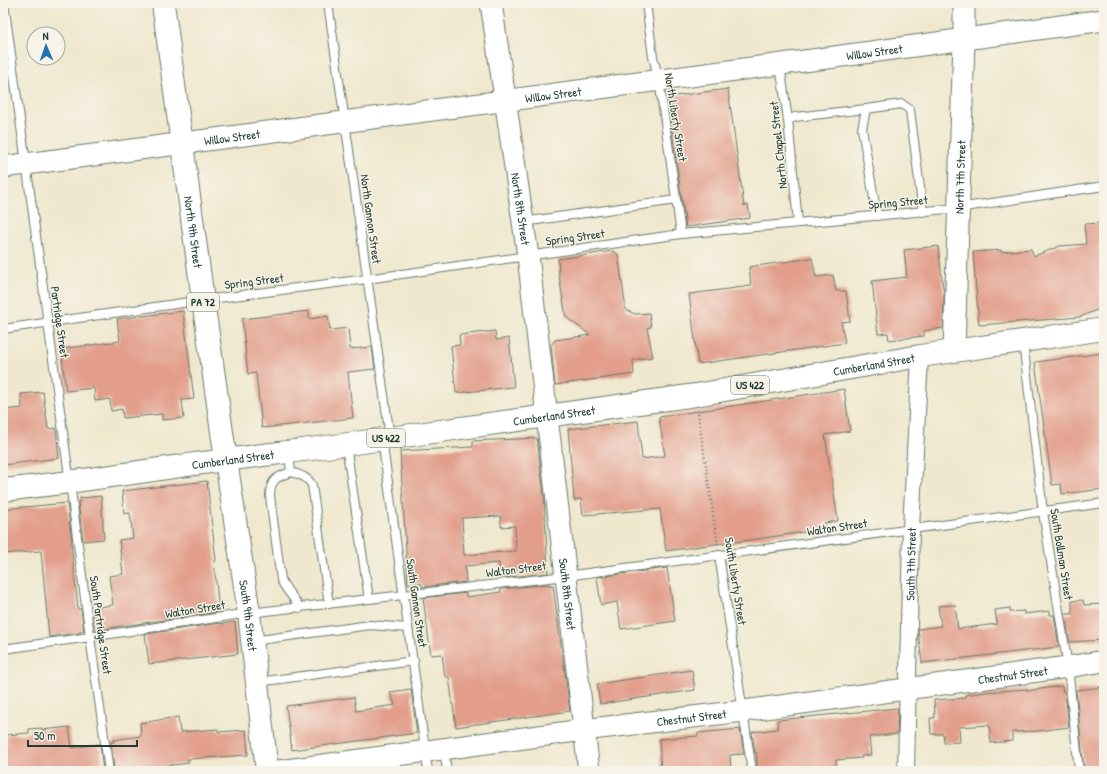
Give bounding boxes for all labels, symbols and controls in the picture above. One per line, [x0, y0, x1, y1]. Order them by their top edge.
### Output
north arrow [26, 26, 66, 66]
text: N [42, 29, 49, 43]
street label: Willow Street [845, 39, 904, 64]
street label: North Liberty Street [661, 72, 692, 163]
street label: Willow Street [524, 82, 583, 106]
street label: North Chapel Street [765, 100, 791, 190]
street label: Willow Street [203, 124, 262, 149]
street label: North 7th Street [950, 139, 969, 214]
street label: North 8th Street [507, 171, 535, 247]
street label: North Gannon Street [356, 173, 386, 266]
street label: Spring Street [868, 191, 929, 213]
street label: North 9th Street [181, 195, 207, 270]
street label: Spring Street [544, 224, 606, 250]
street label: Spring Street [223, 269, 285, 293]
street label: Partridge Street [47, 285, 74, 360]
road number: PA 72 [187, 293, 219, 311]
street label: Cumberland Street [832, 348, 917, 380]
road number: US 422 [731, 376, 769, 394]
street label: Cumberland Street [512, 401, 597, 429]
road number: US 422 [367, 429, 405, 447]
street label: Cumberland Street [191, 445, 276, 473]
street label: South Bollman Street [1046, 507, 1078, 602]
street label: Walton Street [806, 514, 869, 540]
street label: South 7th Street [901, 527, 920, 601]
street label: South Liberty Street [721, 536, 751, 627]
street label: Walton Street [485, 557, 548, 581]
street label: South 8th Street [555, 557, 581, 632]
street label: South Gannon Street [402, 558, 432, 649]
street label: South Partridge Street [86, 575, 116, 676]
street label: South 9th Street [236, 579, 262, 653]
street label: Walton Street [164, 596, 227, 622]
street label: Chestnut Street [977, 661, 1049, 688]
street label: Chestnut Street [656, 704, 728, 730]
scale bar [28, 722, 137, 748]
text: 50 m [34, 727, 55, 744]

